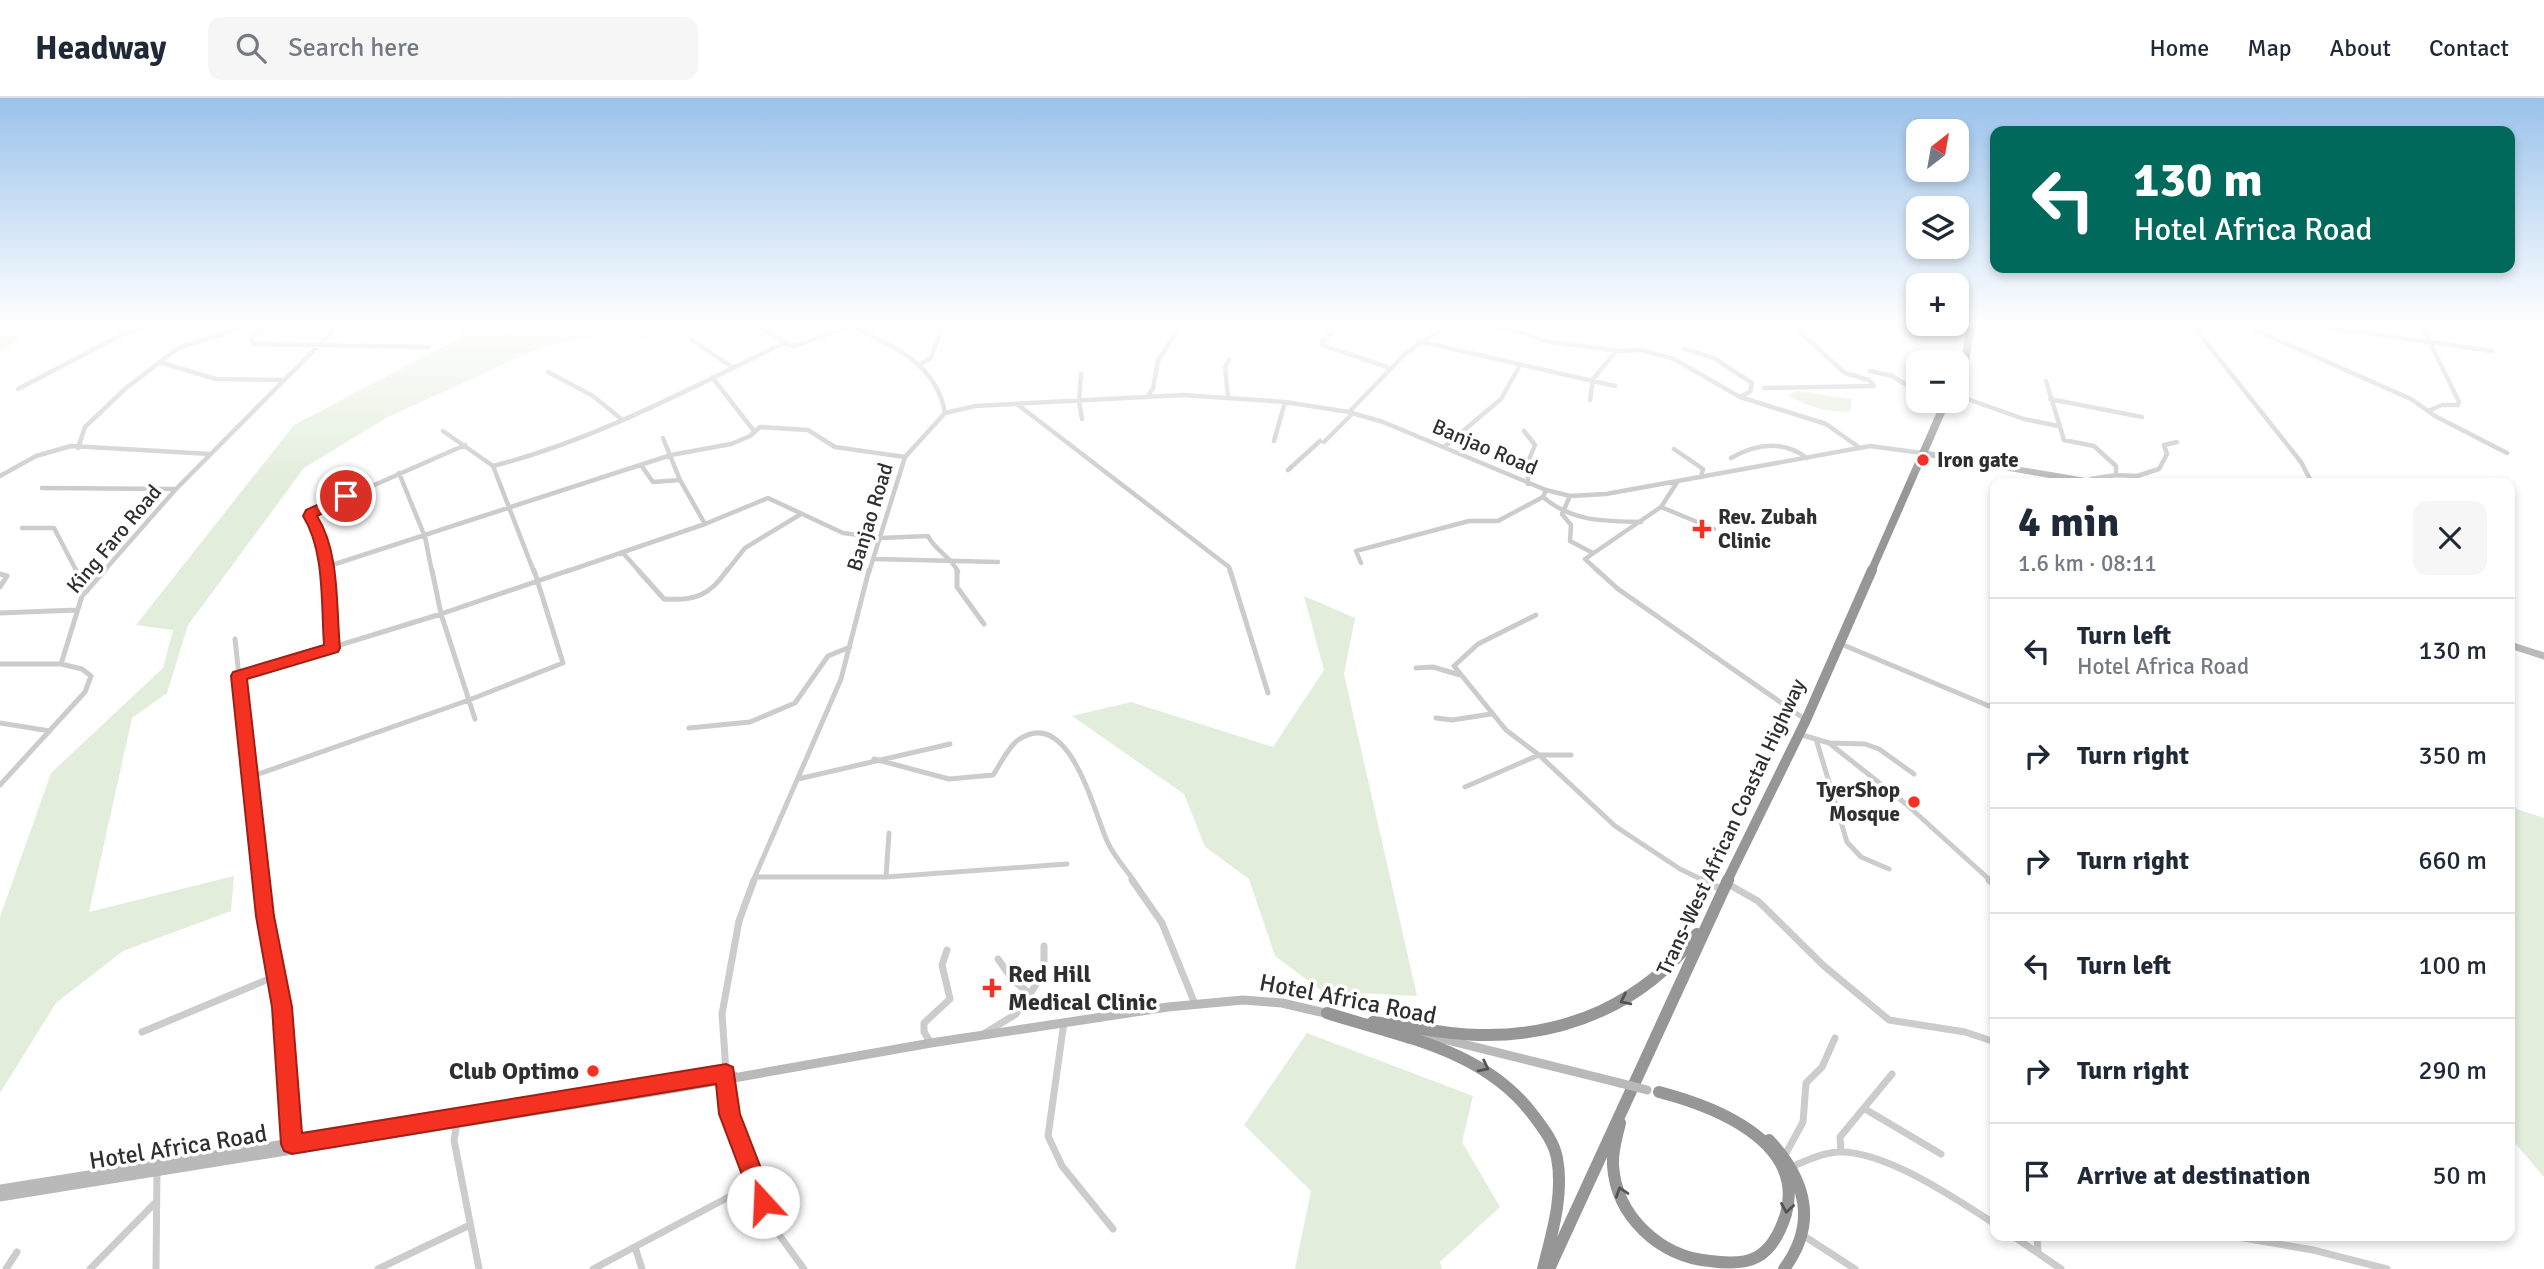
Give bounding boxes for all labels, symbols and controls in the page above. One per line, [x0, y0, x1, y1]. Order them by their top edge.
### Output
search box [208, 17, 698, 80]
text: Headway [35, 28, 166, 69]
icon: search [232, 29, 270, 67]
text: Search here [288, 32, 419, 64]
text: Home [2149, 33, 2209, 63]
text: Map [2247, 33, 2292, 63]
text: About [2330, 33, 2391, 63]
text: Contact [2429, 33, 2509, 63]
north arrow [1906, 119, 1969, 182]
map controls [1906, 119, 1969, 413]
text: 130 m [2133, 150, 2263, 210]
icon: left [2018, 154, 2109, 245]
button: layers [1906, 196, 1969, 259]
text: Hotel Africa Road [2133, 210, 2372, 249]
button: + [1906, 273, 1969, 336]
button: − [1906, 350, 1969, 413]
street label: Banjao Road [1429, 413, 1541, 481]
place label: Iron gate [1937, 447, 2019, 473]
marker: Iron gate [1915, 452, 1931, 468]
street label: Banjao Road [841, 460, 899, 574]
pin [316, 466, 376, 526]
icon: arrive [327, 477, 365, 515]
street label: King Faro Road [61, 479, 167, 599]
text: 4 min [2018, 497, 2119, 548]
button: close [2413, 501, 2487, 575]
place label: Rev. Zubah Clinic [1718, 504, 1818, 554]
marker: Rev. Zubah Clinic [1692, 519, 1712, 539]
text: 1.6 km · 08:11 [2018, 549, 2157, 578]
text: Turn left [2077, 620, 2171, 652]
icon: left [2018, 632, 2056, 670]
text: 130 m [2418, 635, 2487, 667]
text: Hotel Africa Road [2077, 652, 2249, 681]
street label: Trans-West African Coastal Highway [1651, 675, 1811, 979]
icon: right [2018, 737, 2056, 775]
text: Turn right [2077, 740, 2189, 772]
text: 350 m [2418, 740, 2487, 772]
place label: TyerShop Mosque [1816, 777, 1900, 827]
marker: TyerShop Mosque [1906, 794, 1922, 810]
icon: right [2018, 842, 2056, 880]
text: Turn right [2077, 845, 2189, 877]
text: 660 m [2418, 845, 2487, 877]
icon: left [2018, 947, 2056, 985]
text: Turn left [2077, 950, 2171, 982]
text: 100 m [2418, 950, 2487, 982]
place label: Red Hill Medical Clinic [1008, 959, 1157, 1017]
street label: Hotel Africa Road [1257, 967, 1439, 1031]
marker: Red Hill Medical Clinic [982, 978, 1002, 998]
one-way arrow [1620, 992, 1632, 1006]
icon: right [2018, 1052, 2056, 1090]
text: Turn right [2077, 1055, 2189, 1087]
text: 290 m [2418, 1055, 2487, 1087]
place label: Club Optimo [449, 1056, 579, 1086]
one-way arrow [1477, 1059, 1489, 1073]
marker: Club Optimo [585, 1063, 601, 1079]
street label: Hotel Africa Road [87, 1118, 269, 1176]
icon: arrive [2018, 1157, 2056, 1195]
text: Arrive at destination [2077, 1160, 2310, 1192]
text: 50 m [2432, 1160, 2487, 1192]
position arrow [726, 1165, 800, 1239]
one-way arrow [1615, 1187, 1630, 1199]
one-way arrow [1780, 1202, 1795, 1214]

